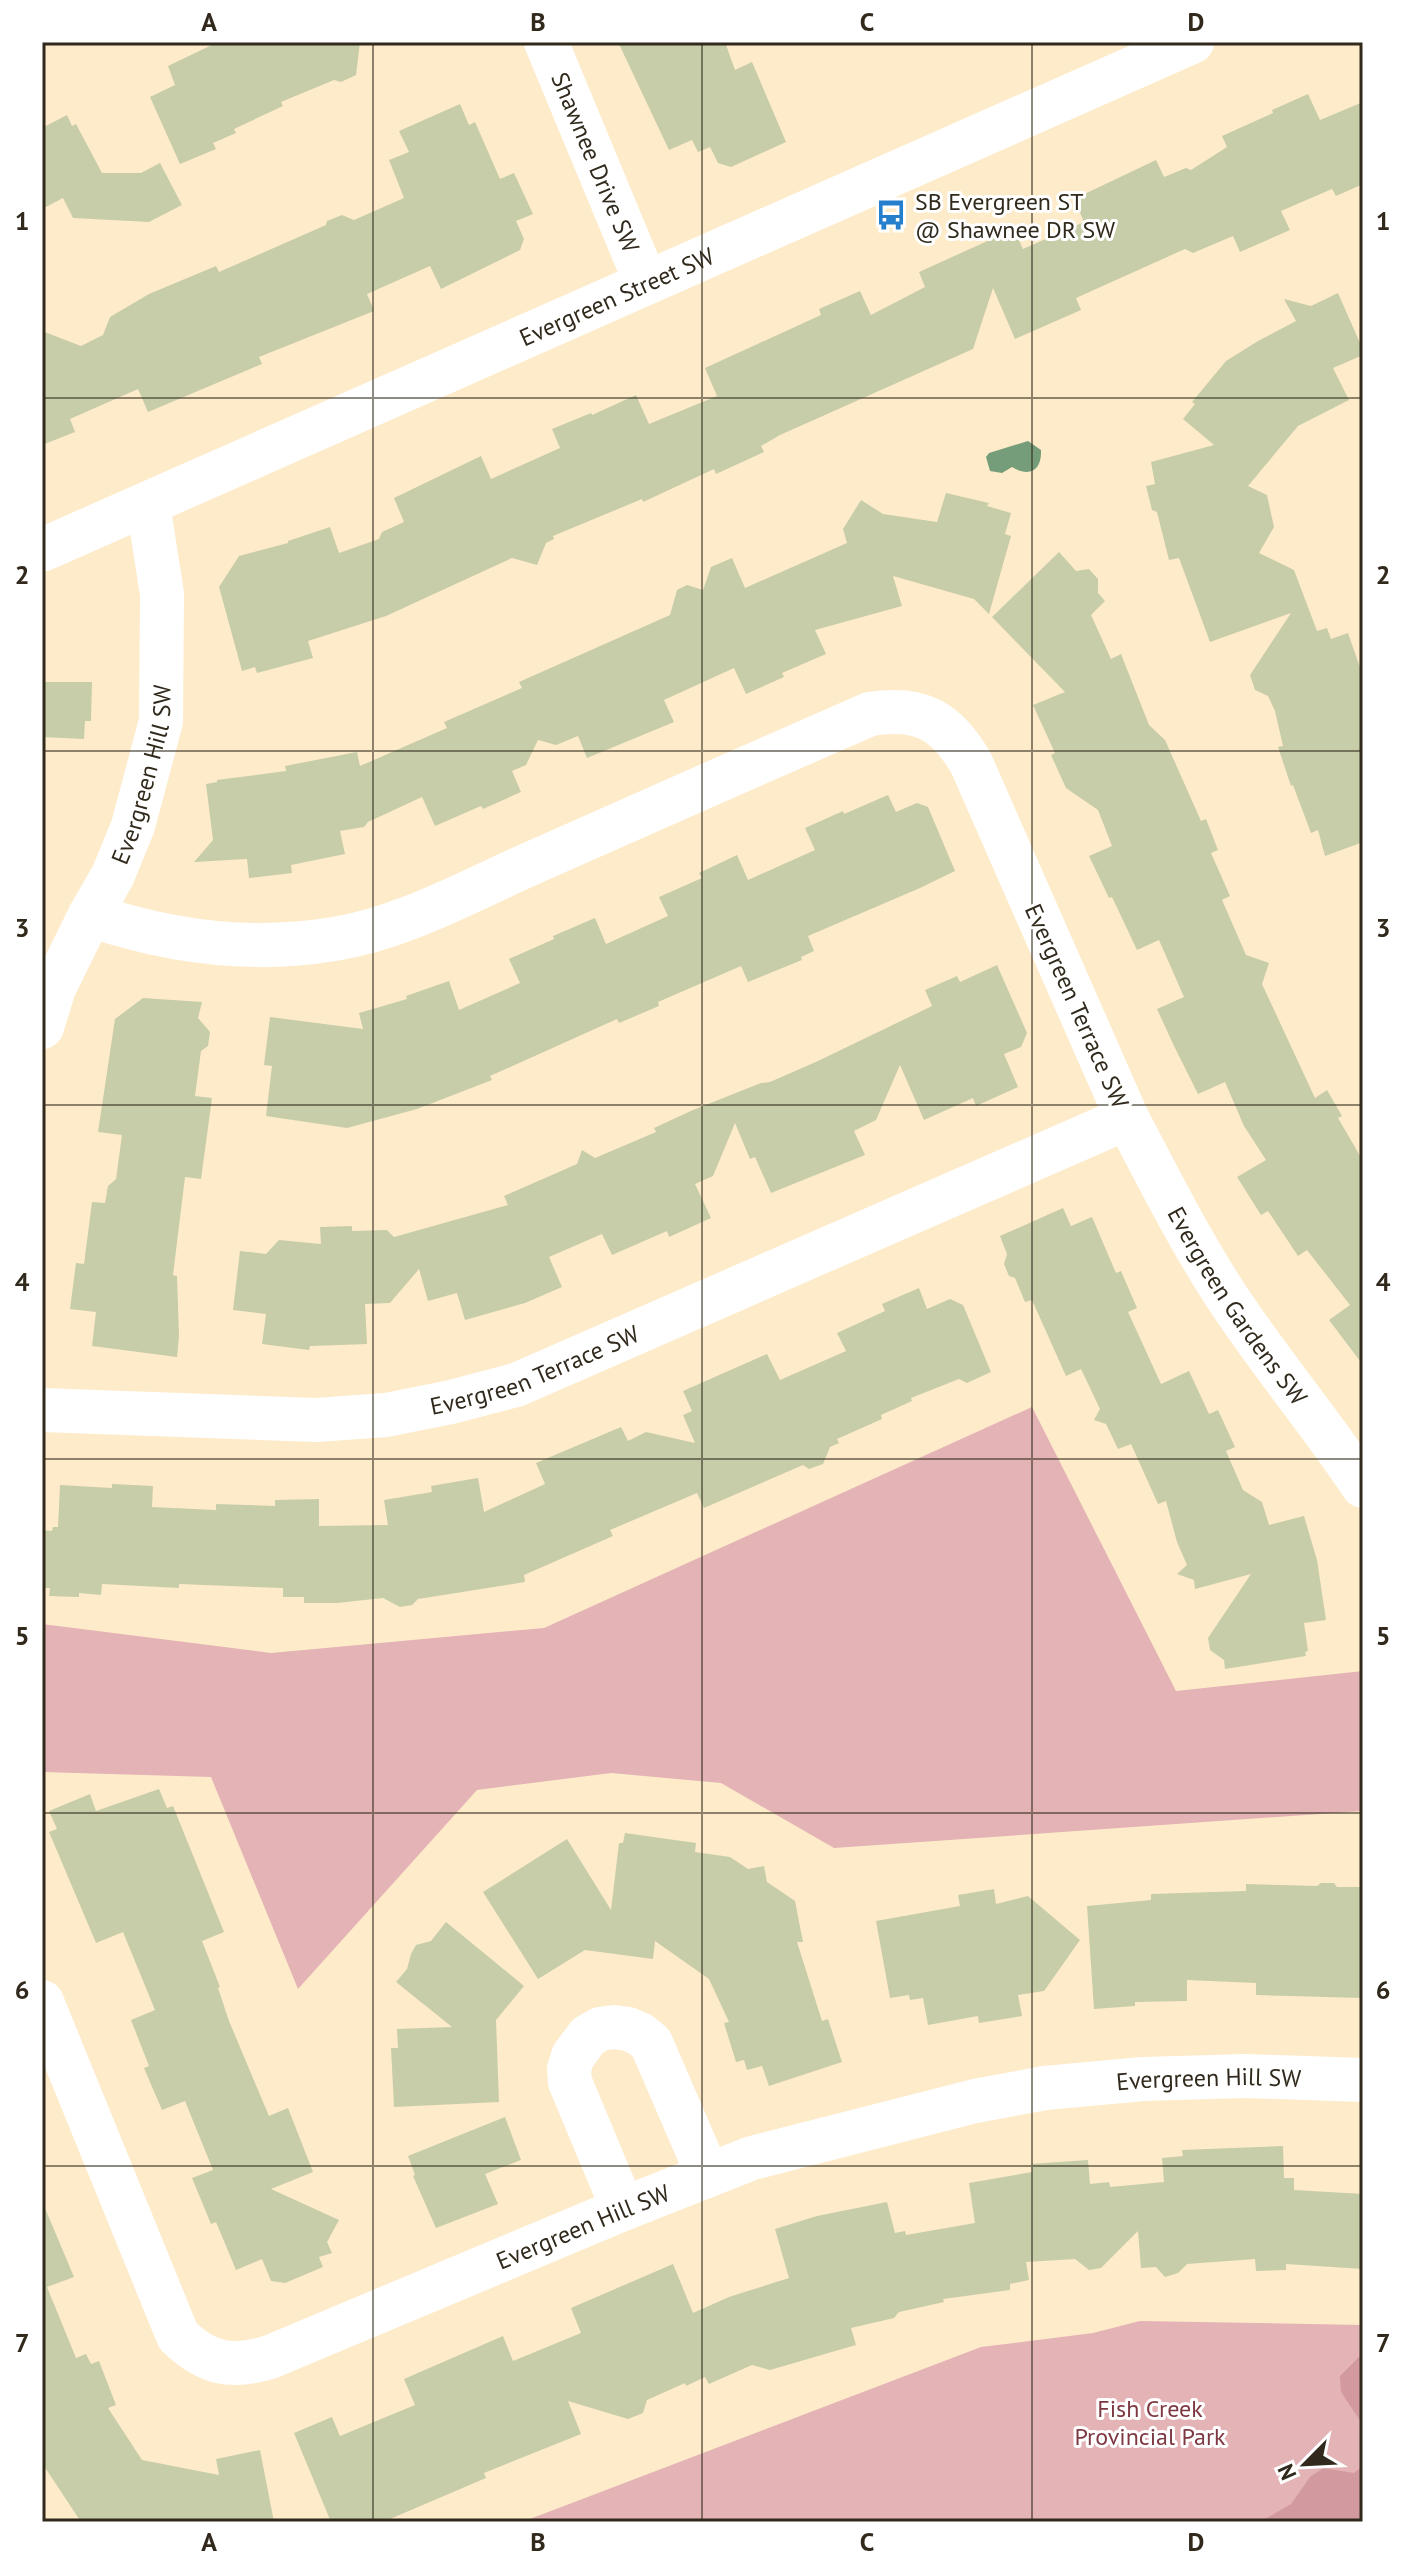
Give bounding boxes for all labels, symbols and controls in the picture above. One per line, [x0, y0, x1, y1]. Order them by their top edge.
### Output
text: A [201, 5, 217, 38]
text: B [530, 5, 546, 38]
text: C [860, 5, 874, 38]
text: D [1188, 5, 1204, 38]
street label: Shawnee Drive SW [545, 67, 647, 257]
place label: SB Evergreen ST @ Shawnee DR SW [915, 186, 1115, 245]
bus stop icon: SB Evergreen ST @ Shawnee DR SW [874, 198, 908, 232]
text: 1 [15, 204, 29, 237]
text: 1 [1376, 204, 1390, 237]
street label: Evergreen Street SW [514, 240, 719, 353]
text: 2 [15, 558, 29, 591]
text: 2 [1376, 558, 1390, 591]
street label: Evergreen Hill SW [104, 684, 177, 869]
street label: Evergreen Terrace SW [1018, 899, 1136, 1113]
text: 3 [15, 911, 29, 944]
text: 3 [1376, 911, 1390, 944]
street label: Evergreen Gardens SW [1161, 1201, 1315, 1411]
text: 4 [15, 1265, 30, 1298]
text: 4 [1376, 1265, 1391, 1298]
street label: Evergreen Terrace SW [427, 1318, 644, 1421]
text: 5 [15, 1619, 29, 1652]
text: 5 [1376, 1619, 1390, 1652]
text: 6 [15, 1973, 29, 2006]
text: 6 [1376, 1973, 1390, 2006]
street label: Evergreen Hill SW [1115, 2060, 1302, 2097]
street label: Evergreen Hill SW [491, 2177, 674, 2276]
text: 7 [15, 2326, 29, 2359]
text: 7 [1376, 2326, 1390, 2359]
park label: Fish Creek Provincial Park [1074, 2393, 1226, 2452]
north arrow [1265, 2424, 1345, 2504]
text: N [1271, 2460, 1302, 2484]
text: A [201, 2525, 217, 2558]
text: B [530, 2525, 546, 2558]
text: C [860, 2525, 874, 2558]
text: D [1188, 2525, 1204, 2558]

